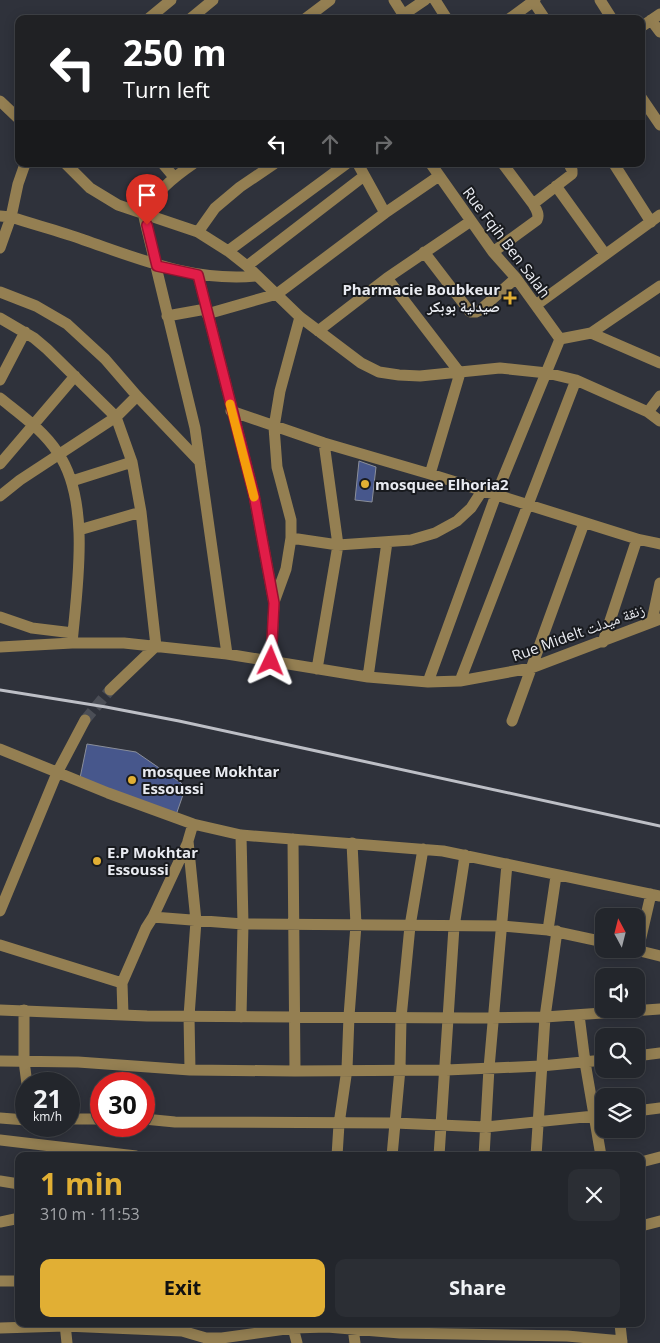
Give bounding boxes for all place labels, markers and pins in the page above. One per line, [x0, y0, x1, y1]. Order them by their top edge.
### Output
pin [126, 174, 168, 225]
place label: Pharmacie Boubkeur صيدلية بوبكر [342, 279, 500, 316]
marker: Pharmacie Boubkeur صيدلية بوبكر [504, 292, 516, 304]
place label: mosquee Elhoria2 [375, 474, 509, 494]
marker: mosquee Elhoria2 [359, 478, 371, 490]
place label: mosquee Mokhtar Essoussi [142, 761, 280, 798]
marker: mosquee Mokhtar Essoussi [126, 774, 138, 786]
place label: E.P Mokhtar Essoussi [107, 842, 198, 879]
marker: E.P Mokhtar Essoussi [91, 855, 103, 867]

